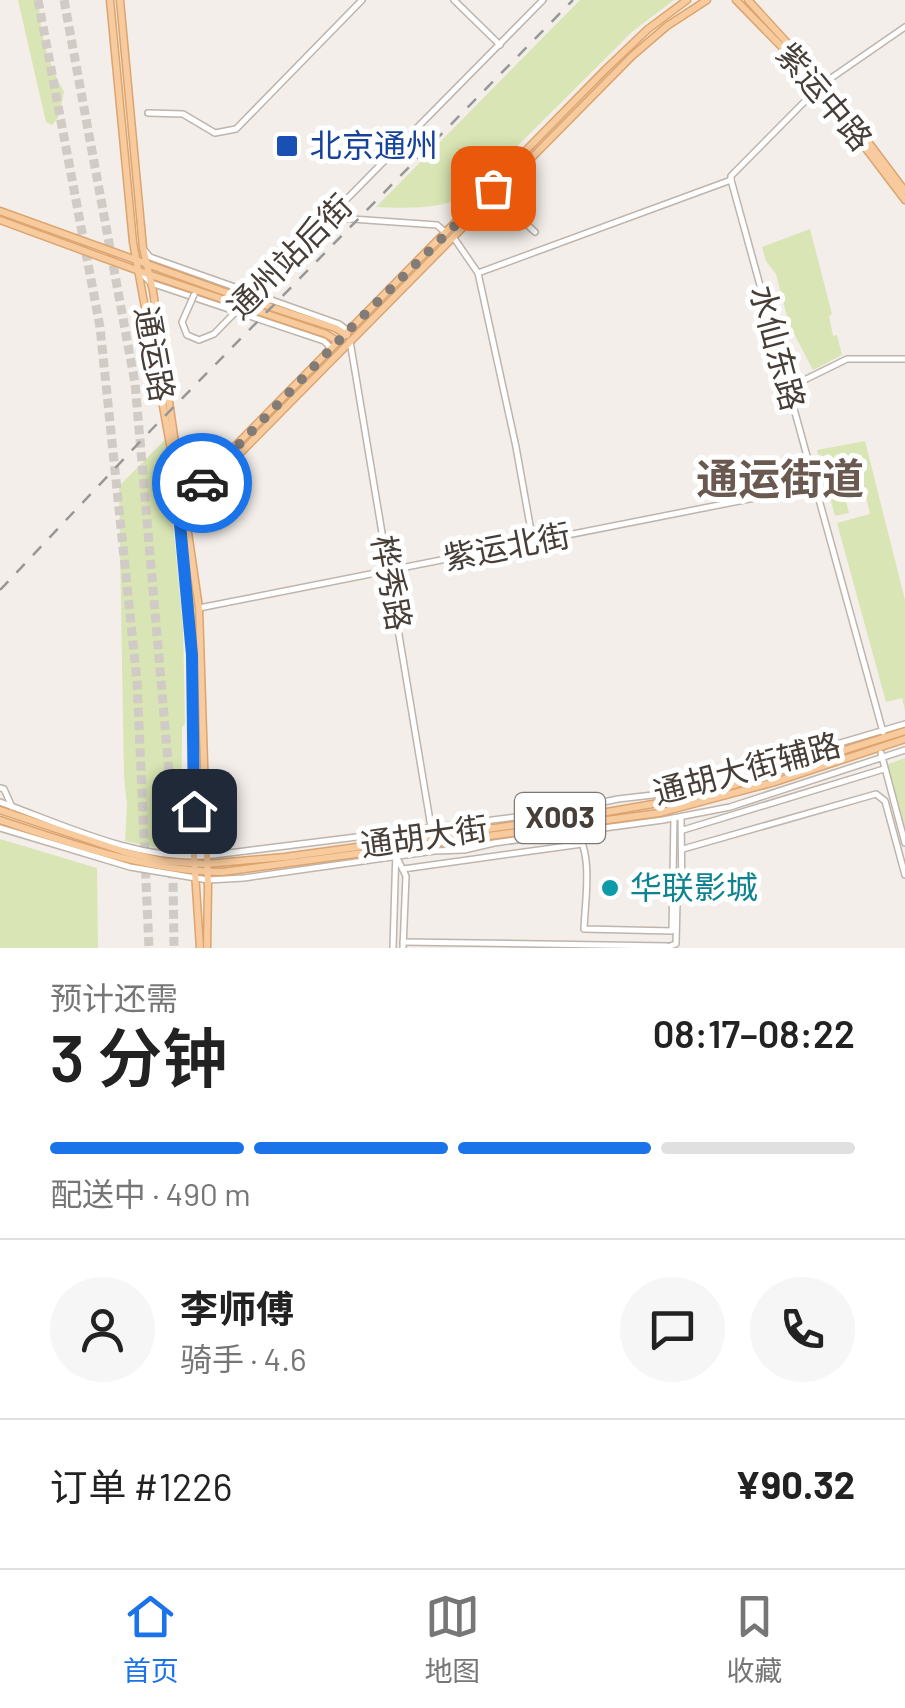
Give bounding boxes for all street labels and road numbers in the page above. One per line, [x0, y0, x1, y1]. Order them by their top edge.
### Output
street label: 紫运中路 [770, 34, 881, 157]
street label: 通州站后街 [219, 186, 359, 326]
street label: 水仙东路 [744, 281, 814, 414]
street label: 通运路 [129, 303, 183, 404]
street label: 紫运北街 [440, 514, 573, 576]
street label: 桦秀路 [366, 532, 420, 633]
street label: 通胡大街辅路 [649, 724, 844, 810]
road number: X003 [515, 793, 605, 843]
street label: 通胡大街 [358, 807, 490, 863]

